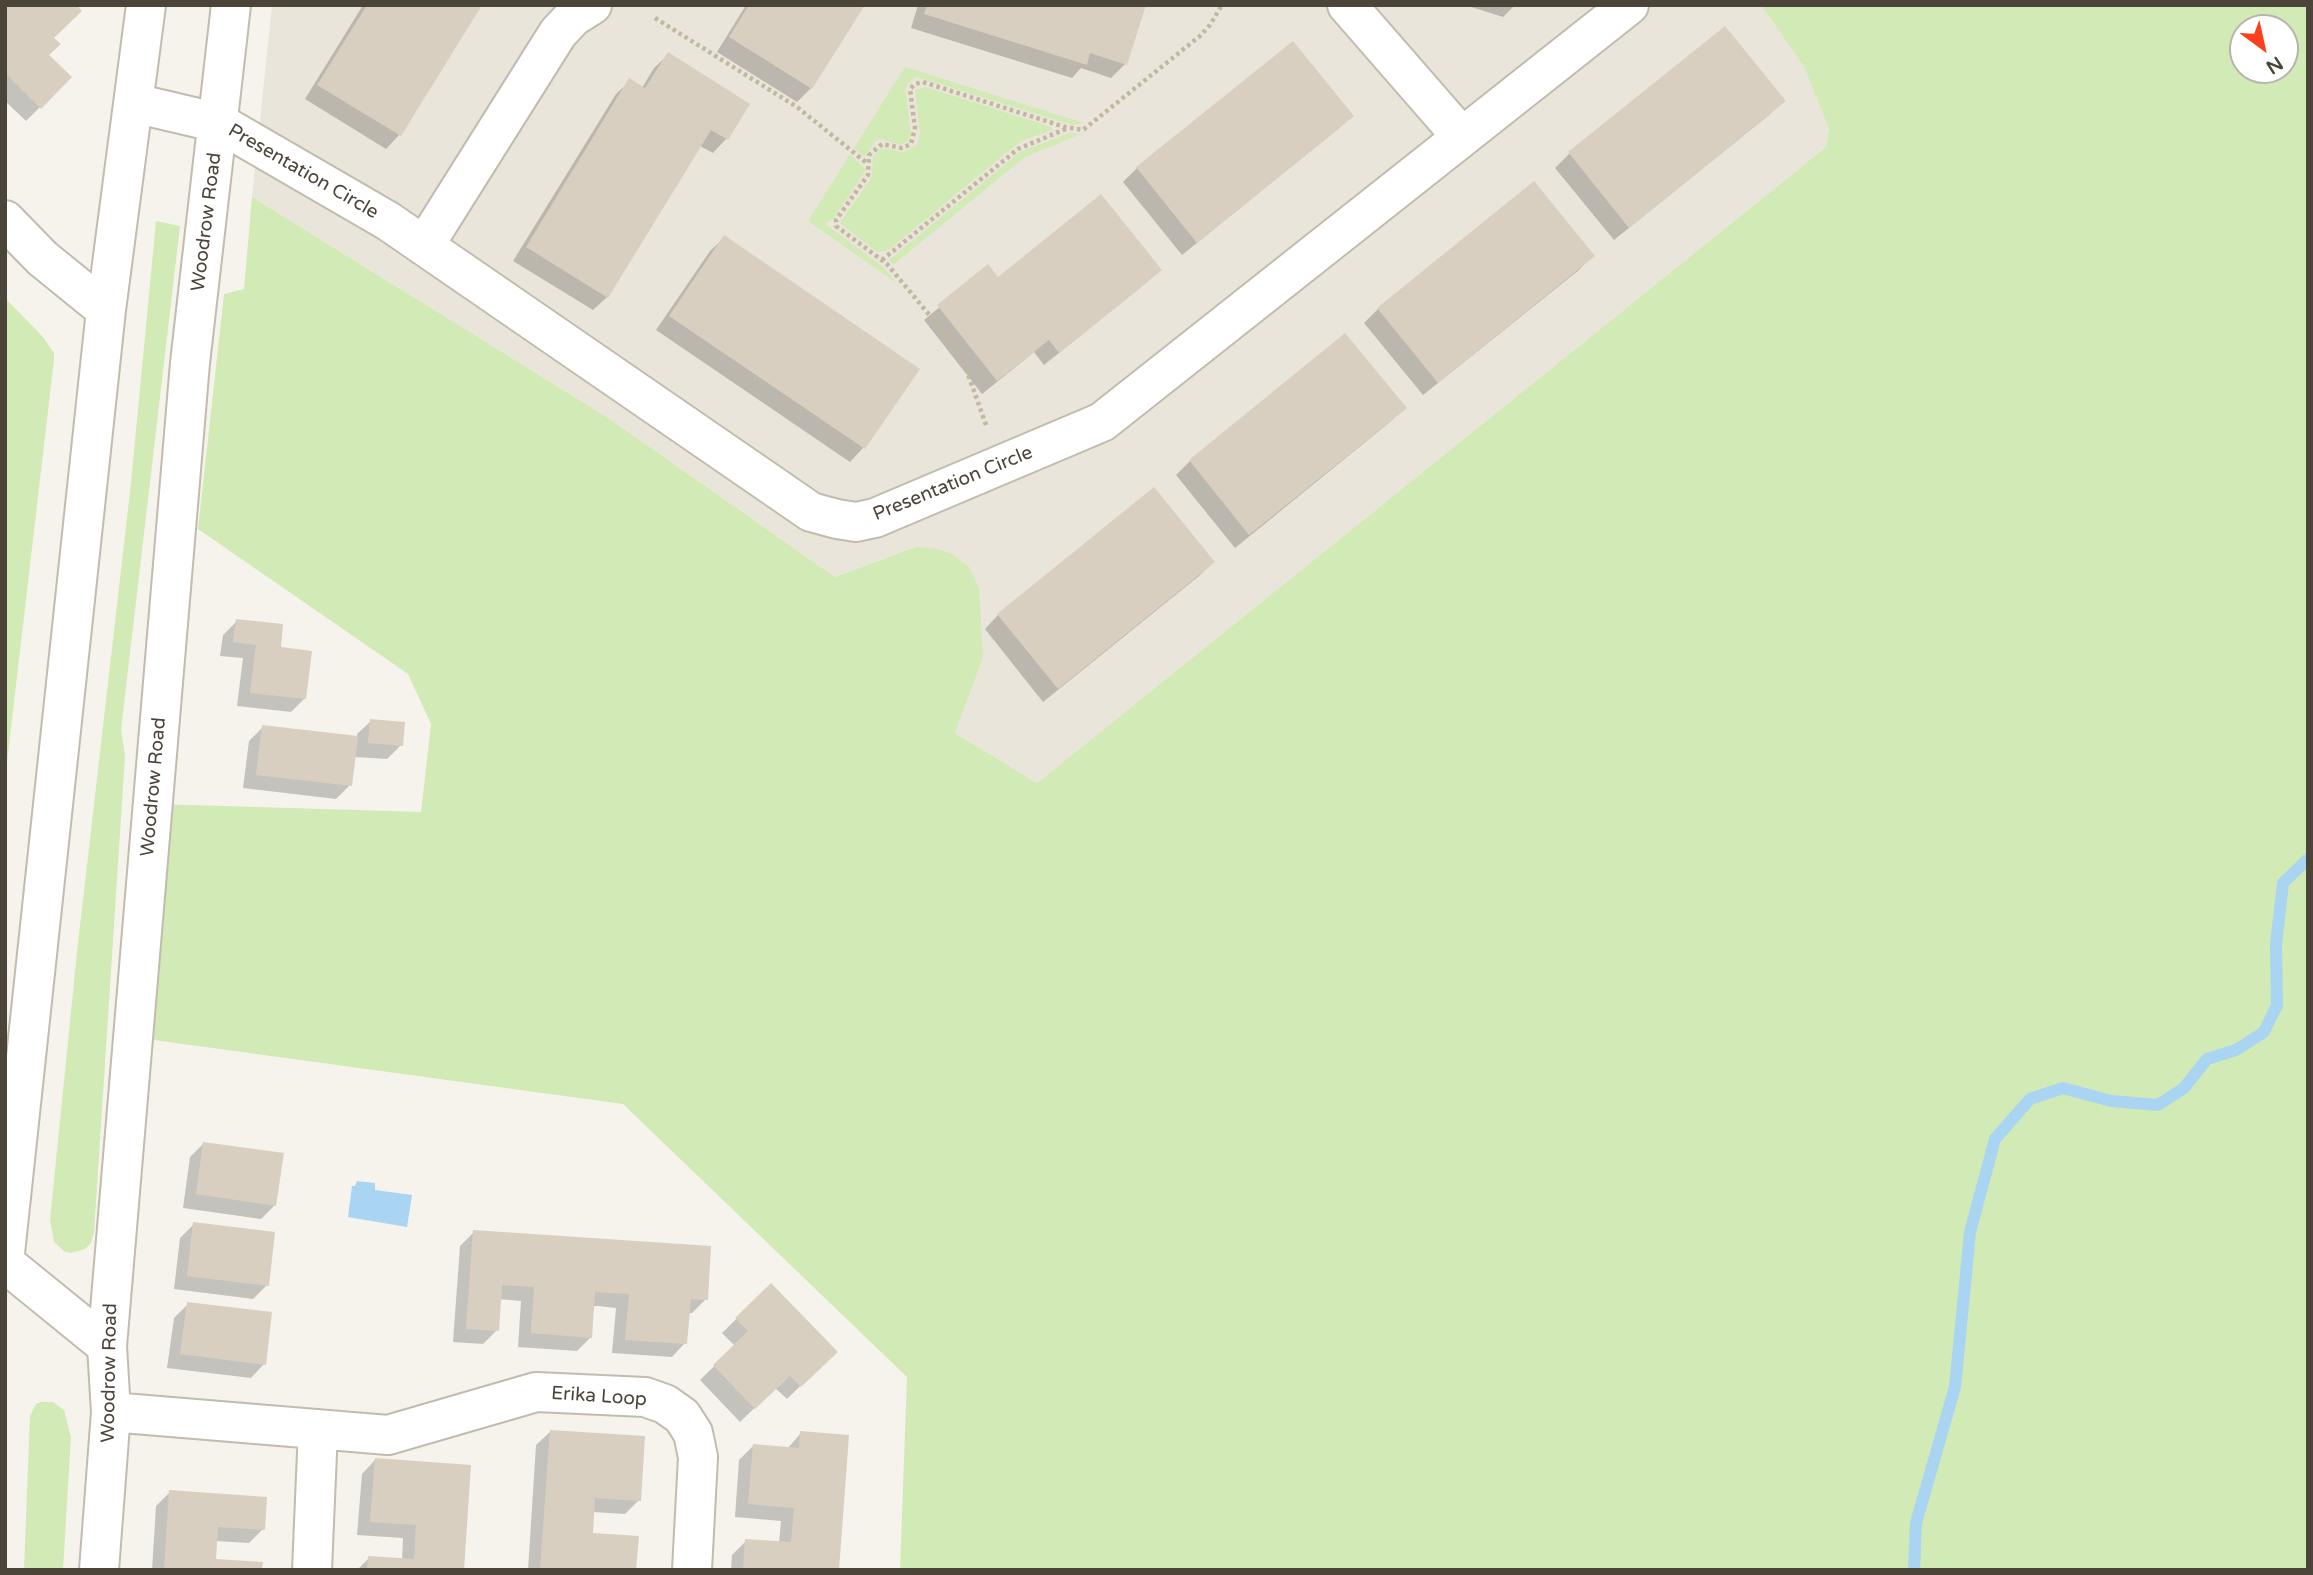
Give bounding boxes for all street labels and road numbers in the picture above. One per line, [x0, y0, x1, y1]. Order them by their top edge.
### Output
street label: Presentation Circle [224, 120, 382, 224]
street label: Woodrow Road [187, 151, 227, 293]
street label: Presentation Circle [870, 442, 1036, 526]
street label: Woodrow Road [137, 716, 171, 858]
street label: Woodrow Road [97, 1303, 123, 1443]
street label: Erika Loop [550, 1382, 648, 1412]

